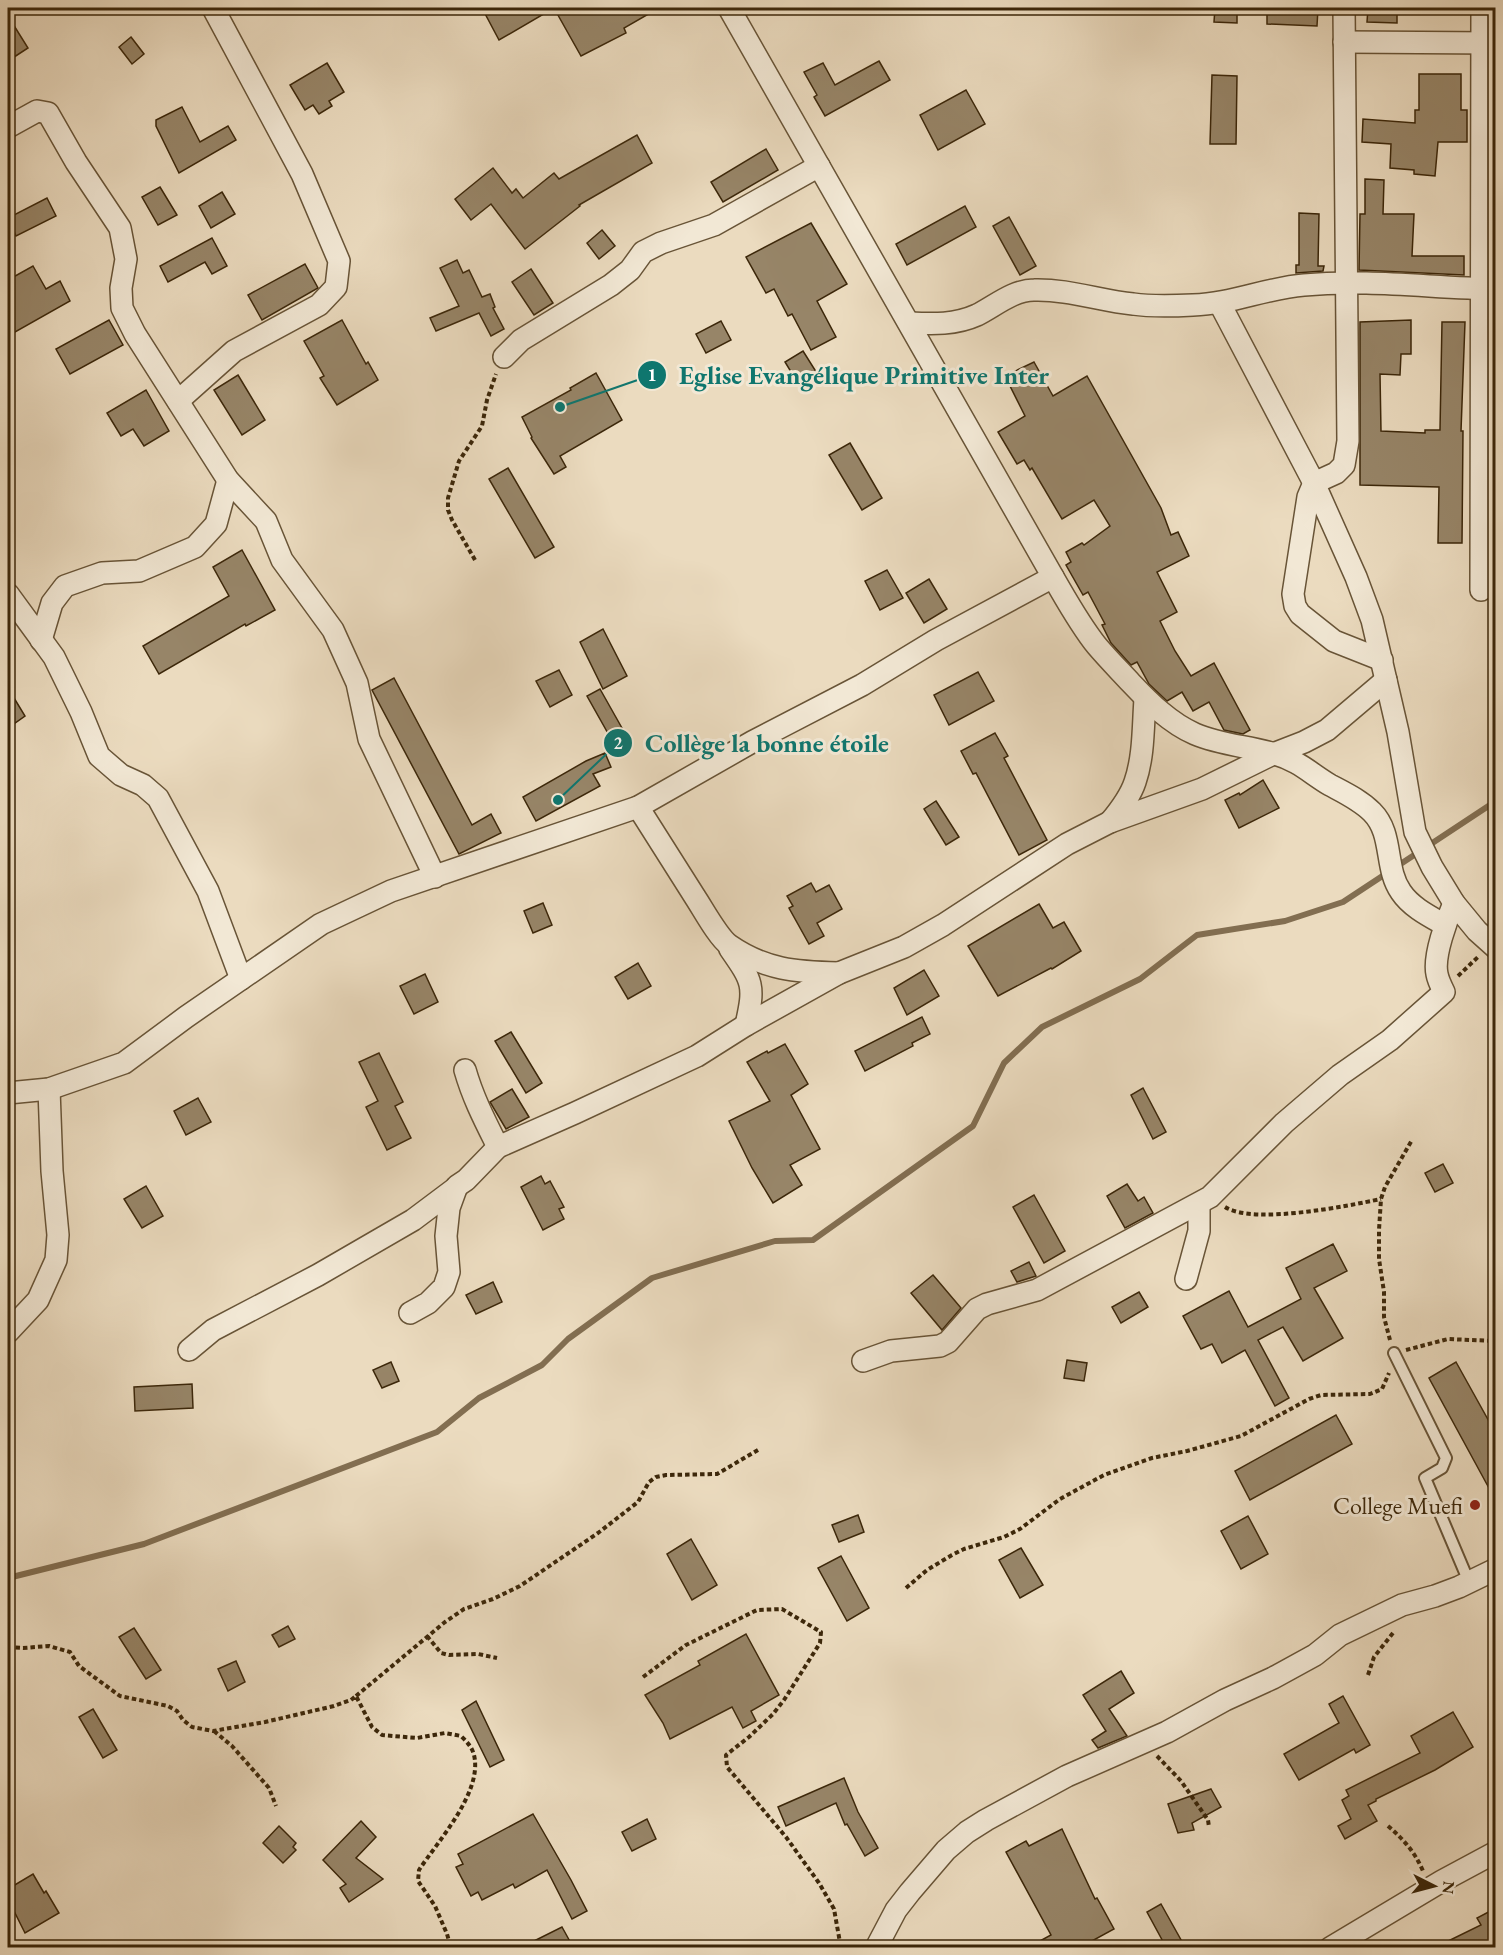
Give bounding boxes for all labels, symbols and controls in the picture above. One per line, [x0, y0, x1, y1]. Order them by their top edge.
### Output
callout: Eglise Evangélique Primitive Inter [637, 353, 1061, 397]
text: Eglise Evangélique Primitive Inter [679, 358, 1049, 392]
text: 1 [647, 363, 657, 386]
callout: Collège la bonne étoile [603, 721, 901, 765]
text: Collège la bonne étoile [645, 726, 889, 760]
text: 2 [613, 731, 623, 754]
place label: College Muefi [1333, 1490, 1463, 1521]
marker: College Muefi [1468, 1498, 1482, 1512]
north arrow [1404, 1856, 1464, 1916]
text: N [1437, 1880, 1460, 1895]

